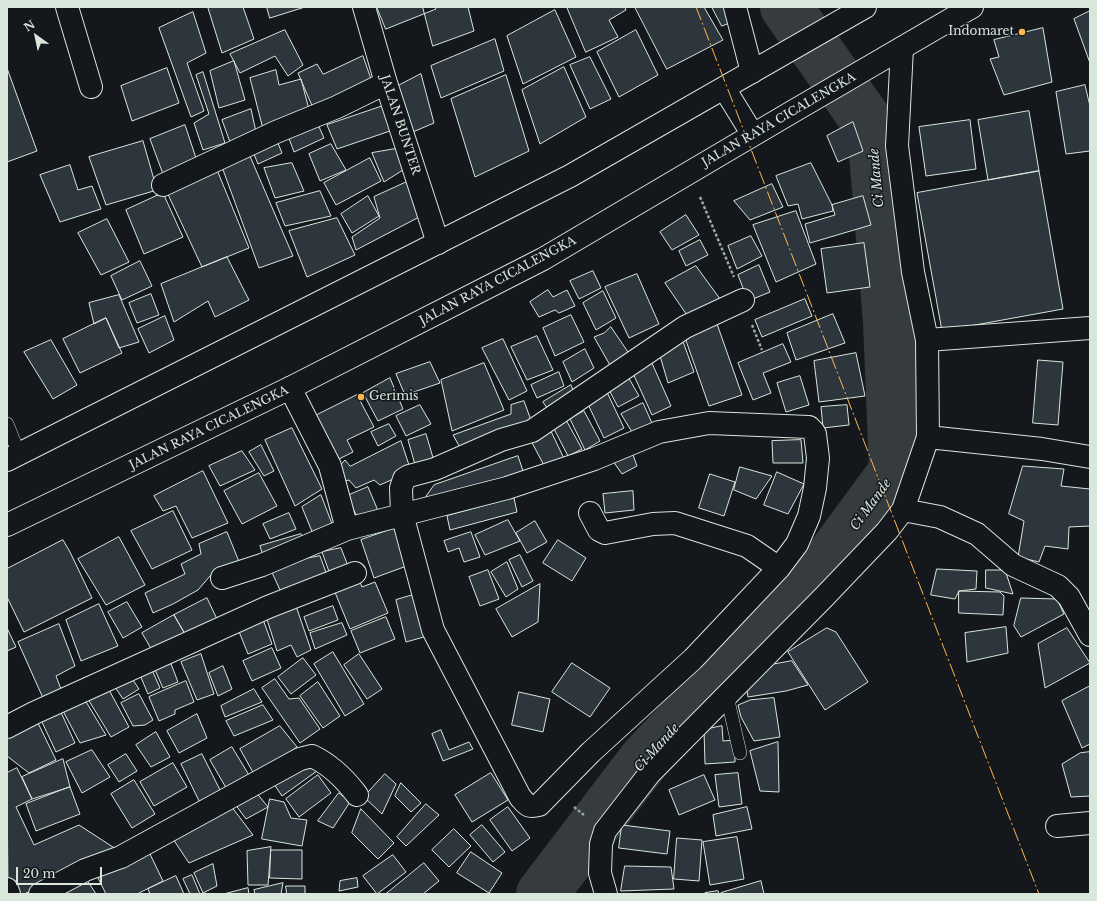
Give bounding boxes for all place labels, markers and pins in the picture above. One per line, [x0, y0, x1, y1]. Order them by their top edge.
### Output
place label: Indomaret [948, 25, 1014, 39]
marker: Indomaret [1017, 27, 1027, 37]
place label: Gerimis [369, 390, 419, 404]
marker: Gerimis [356, 392, 366, 402]

